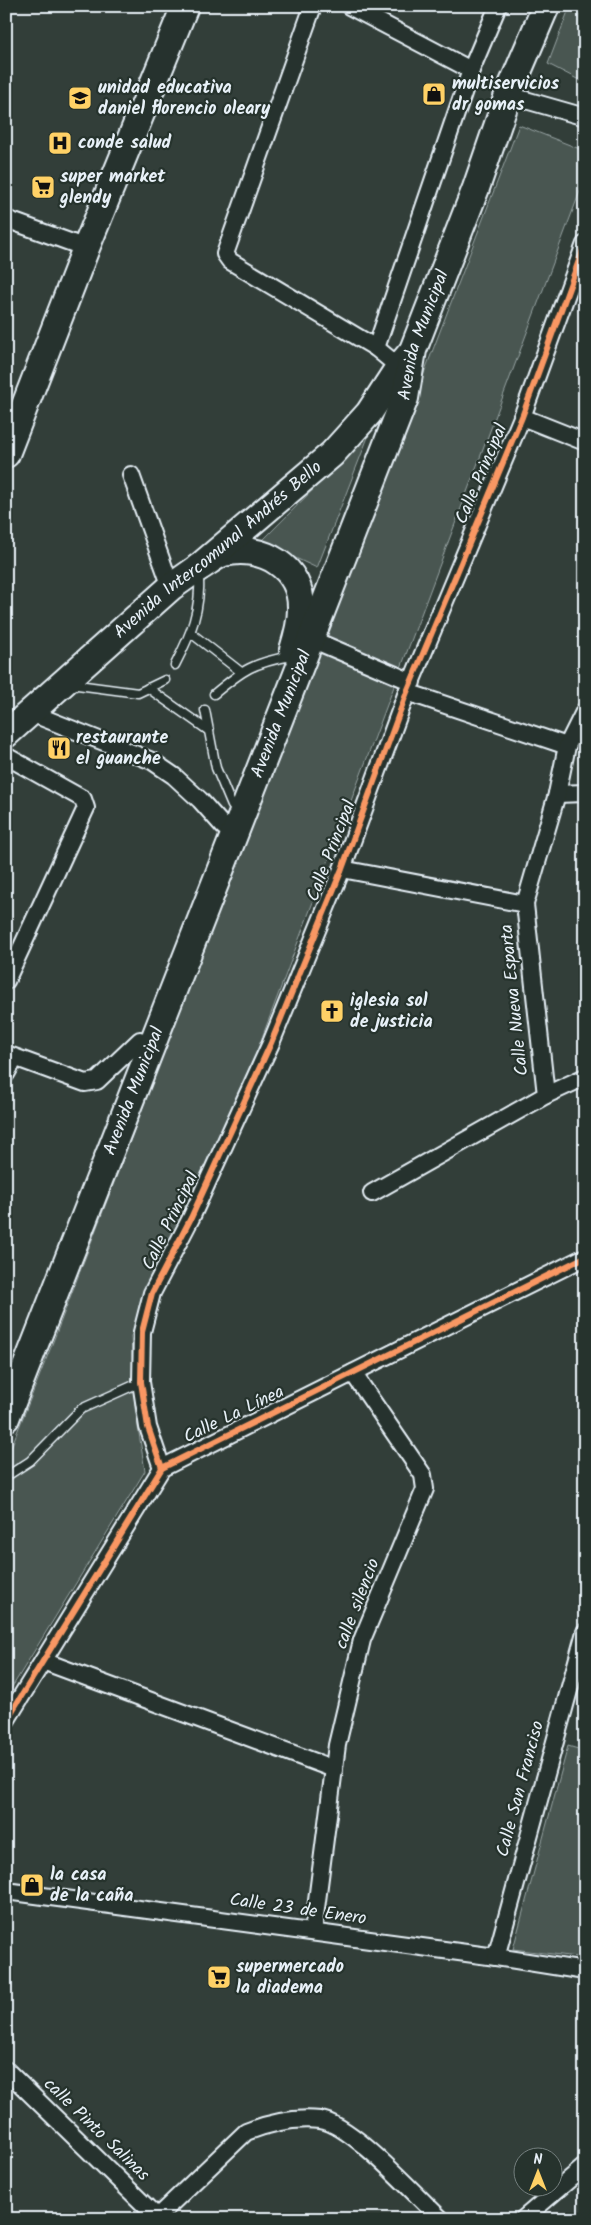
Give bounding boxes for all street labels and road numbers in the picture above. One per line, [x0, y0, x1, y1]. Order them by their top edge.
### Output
street label: Avenida Municipal [390, 265, 458, 403]
street label: Calle Principal [448, 419, 516, 529]
street label: Avenida Intercomunal Andrés Bello [107, 454, 329, 646]
street label: Avenida Municipal [243, 645, 320, 782]
street label: Calle Principal [299, 795, 365, 906]
street label: Calle Nueva Esparta [493, 923, 537, 1077]
street label: Avenida Municipal [96, 1022, 172, 1160]
street label: Calle Principal [135, 1166, 208, 1275]
street label: Calle La Línea [179, 1378, 289, 1452]
street label: calle silencio [327, 1554, 389, 1654]
street label: Calle San Franciso [489, 1718, 553, 1860]
street label: Calle 23 de Enero [228, 1886, 368, 1934]
street label: calle Pinto Salinas [36, 2071, 156, 2189]

